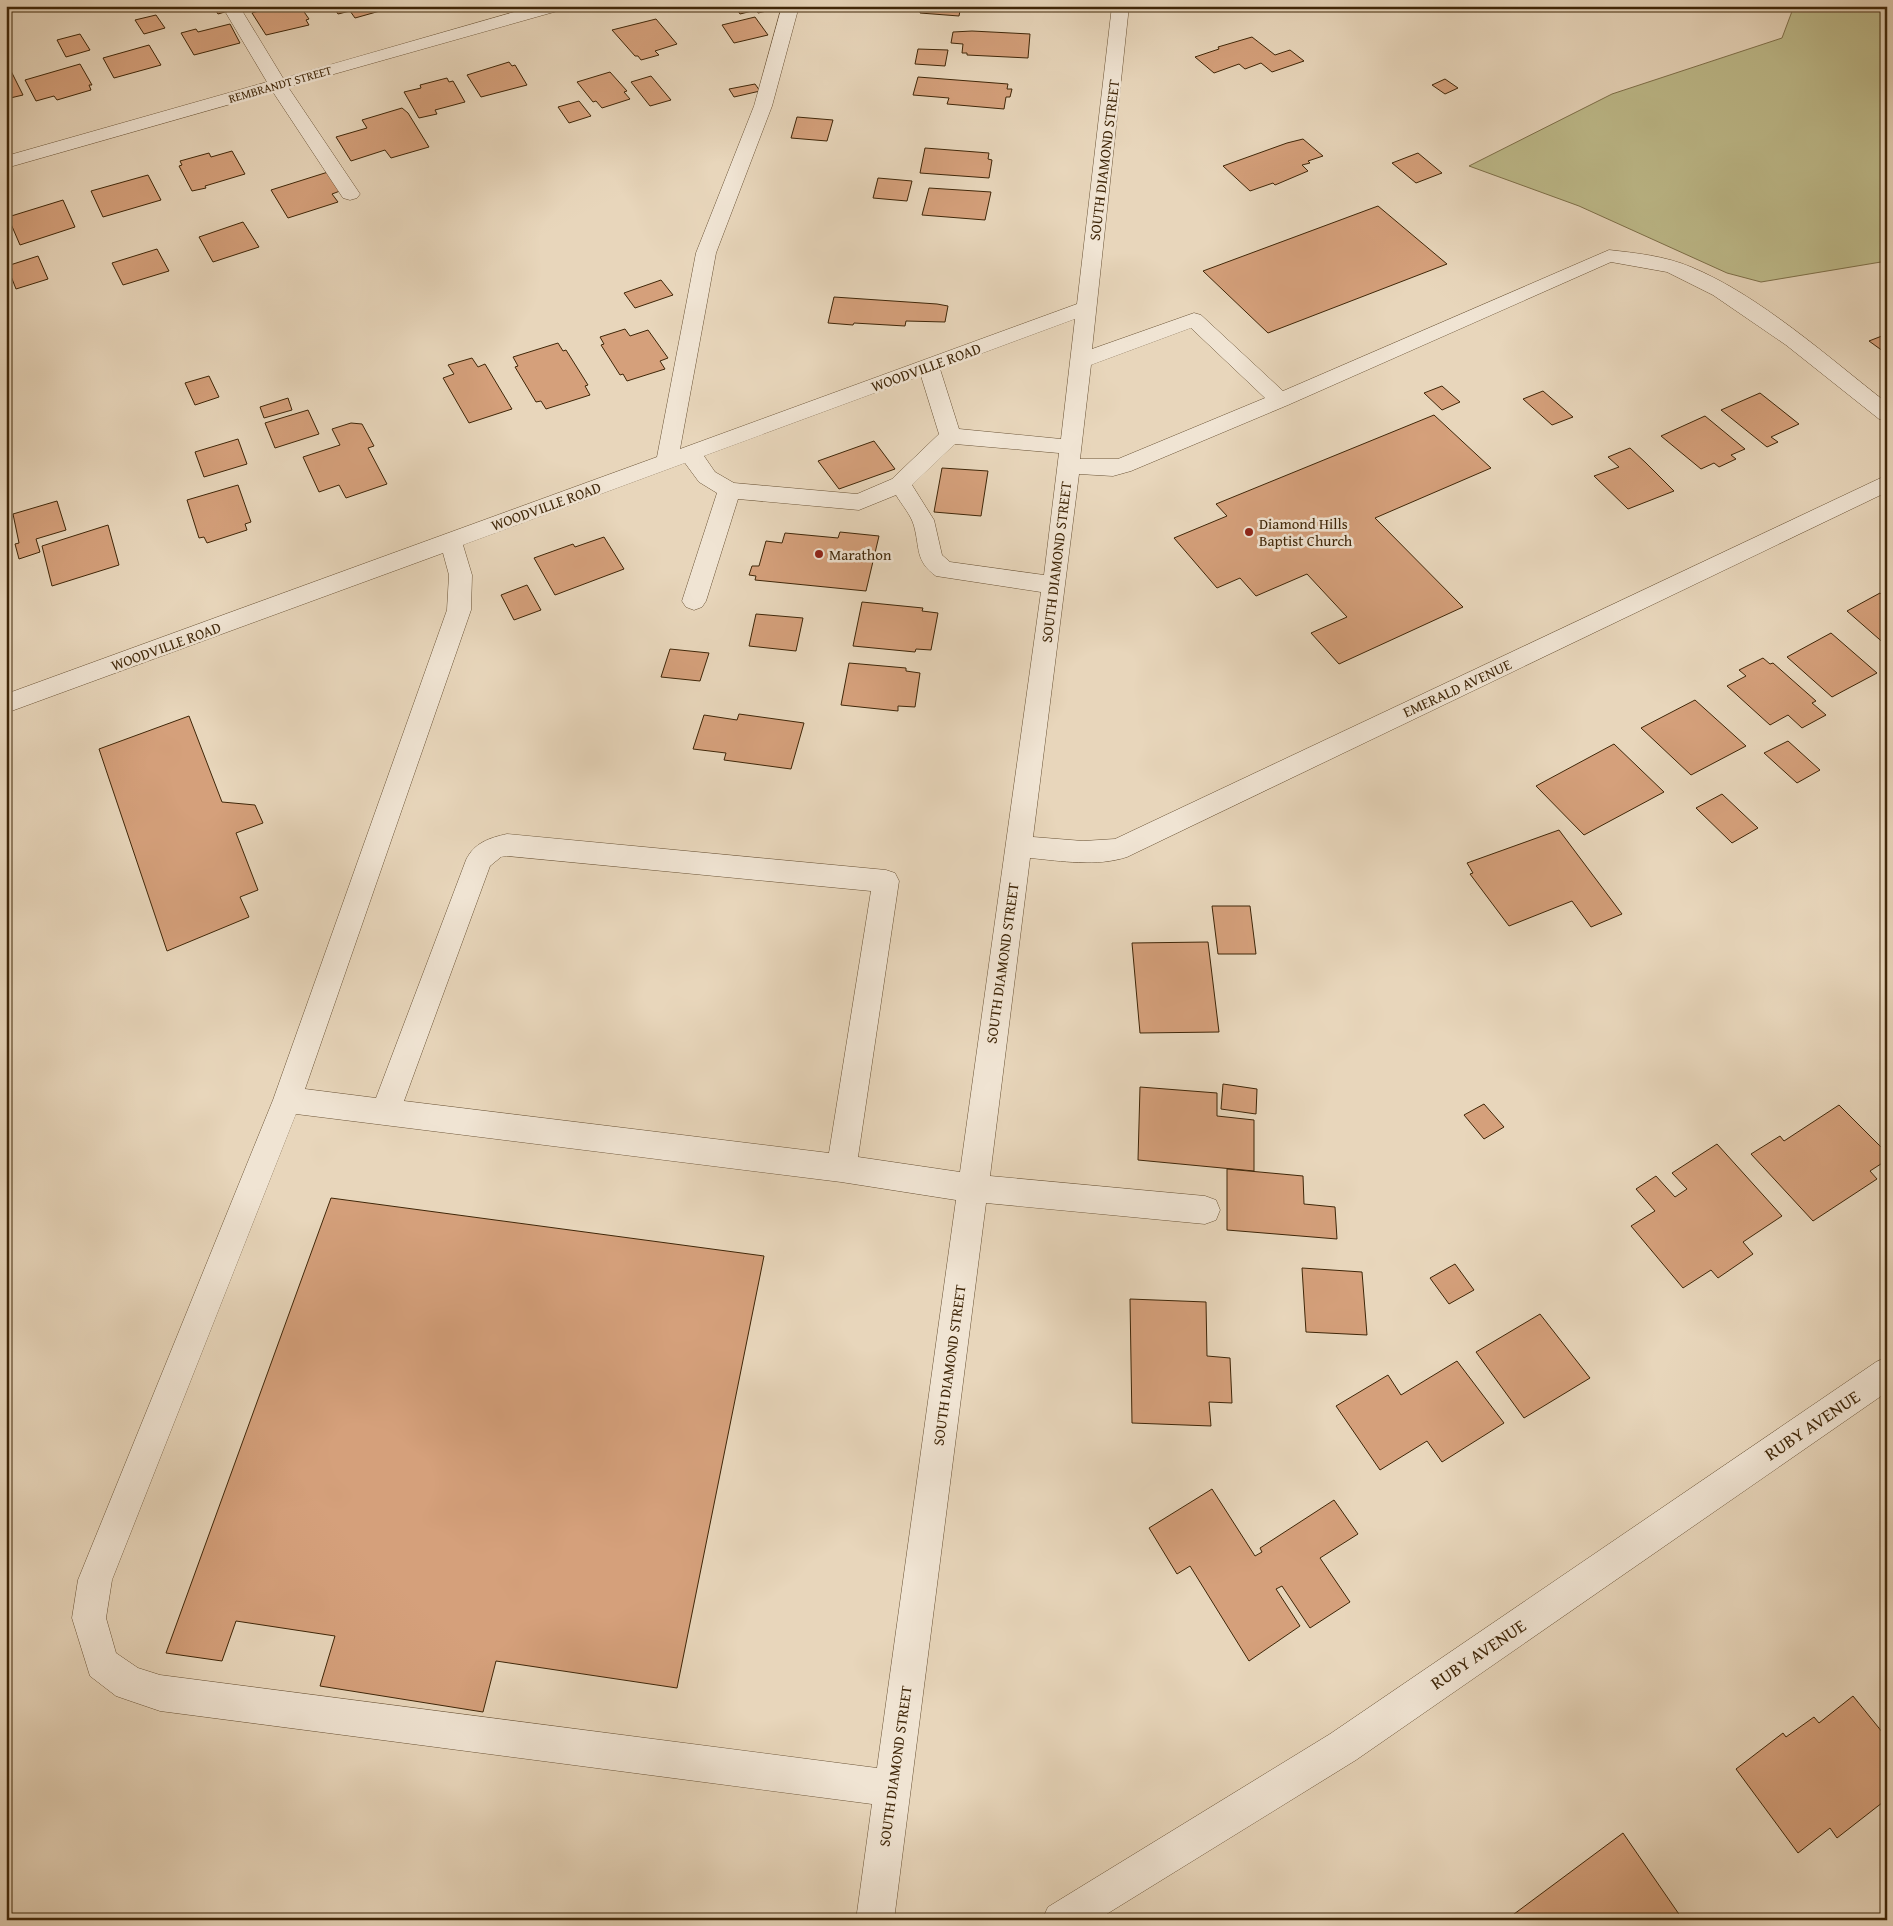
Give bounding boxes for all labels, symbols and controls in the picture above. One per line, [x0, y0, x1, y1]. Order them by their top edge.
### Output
street label: REMBRANDT STREET [226, 61, 334, 107]
street label: SOUTH DIAMOND STREET [1084, 78, 1124, 242]
street label: WOODVILLE ROAD [868, 337, 984, 397]
street label: WOODVILLE ROAD [488, 476, 604, 536]
street label: SOUTH DIAMOND STREET [1036, 480, 1076, 644]
place label: Diamond Hills Baptist Church [1259, 513, 1353, 551]
marker: Diamond Hills Baptist Church [1243, 526, 1255, 538]
place label: Marathon [829, 544, 892, 565]
marker: Marathon [813, 548, 825, 560]
street label: WOODVILLE ROAD [108, 616, 224, 676]
street label: EMERALD AVENUE [1399, 653, 1515, 722]
street label: SOUTH DIAMOND STREET [980, 881, 1024, 1045]
street label: SOUTH DIAMOND STREET [927, 1283, 971, 1447]
street label: RUBY AVENUE [1759, 1383, 1865, 1467]
street label: RUBY AVENUE [1425, 1612, 1531, 1696]
street label: SOUTH DIAMOND STREET [873, 1684, 917, 1848]

